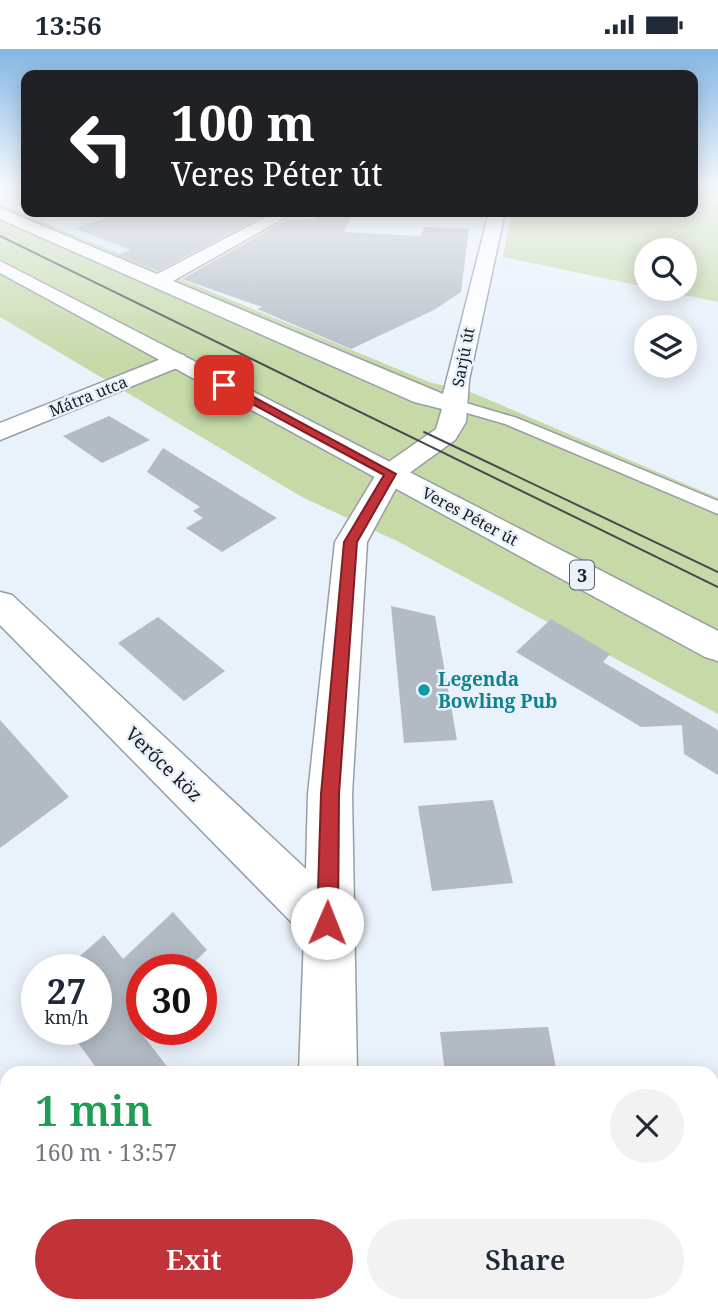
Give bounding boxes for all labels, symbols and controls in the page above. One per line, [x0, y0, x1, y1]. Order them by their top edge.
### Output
text: 13:56 [35, 7, 102, 43]
text: 100 m [171, 89, 315, 155]
icon: left [56, 98, 147, 189]
text: Veres Péter út [171, 152, 383, 195]
map controls [634, 238, 697, 378]
button: search [634, 238, 697, 301]
button: layers [634, 315, 697, 378]
street label: Sarjú út [446, 325, 480, 389]
pin [194, 355, 254, 415]
icon: arrive [205, 366, 243, 404]
street label: Mátra utca [46, 370, 130, 422]
street label: Veres Péter út [418, 481, 522, 551]
road number: 3 [570, 561, 594, 589]
place label: Legenda Bowling Pub [438, 666, 557, 714]
marker: Legenda Bowling Pub [416, 682, 432, 698]
street label: Verőce köz [120, 721, 208, 807]
position arrow [290, 886, 364, 960]
speed limit sign: 30 [126, 954, 217, 1045]
text: 27 [47, 967, 86, 1014]
text: km/h [44, 1005, 89, 1029]
text: 1 min [35, 1081, 152, 1138]
button: close [610, 1089, 684, 1163]
text: 160 m · 13:57 [35, 1136, 177, 1168]
button: Exit [35, 1219, 353, 1299]
button: Share [367, 1219, 684, 1299]

